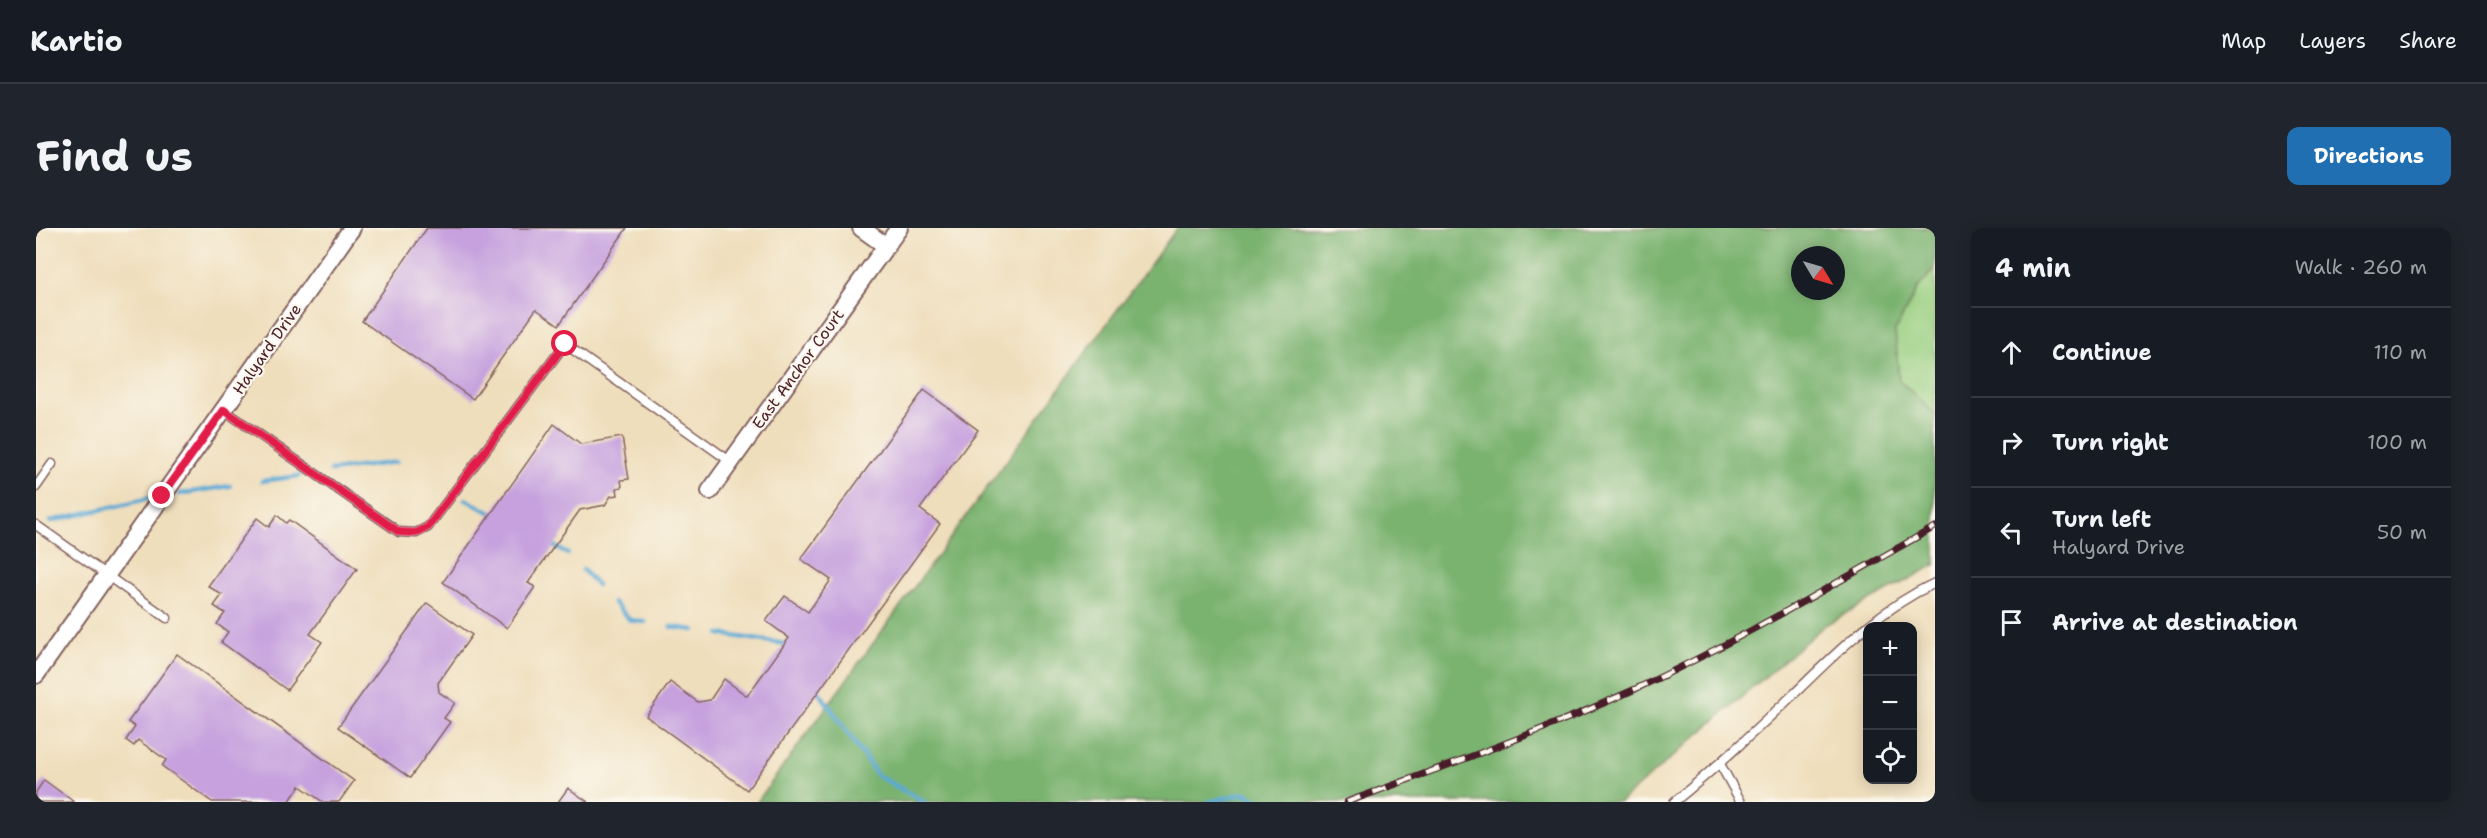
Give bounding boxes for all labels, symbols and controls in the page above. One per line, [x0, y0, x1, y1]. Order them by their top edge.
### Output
text: Kartio [30, 22, 123, 60]
text: Map [2221, 27, 2266, 55]
text: Layers [2299, 27, 2366, 55]
text: Share [2399, 27, 2457, 55]
button: Directions [2287, 127, 2451, 185]
text: Find us [36, 128, 193, 184]
north arrow [1791, 246, 1845, 300]
text: 4 min [1995, 250, 2071, 285]
text: Walk · 260 m [2295, 254, 2427, 280]
street label: Halyard Drive [228, 299, 306, 399]
street label: East Anchor Court [747, 305, 849, 433]
route start [551, 330, 577, 356]
icon: ahead [1995, 336, 2028, 369]
text: Continue [2052, 338, 2152, 367]
text: 110 m [2373, 339, 2427, 365]
icon: right [1995, 426, 2028, 459]
text: Turn right [2052, 428, 2169, 457]
text: 100 m [2367, 429, 2427, 455]
route end [148, 482, 174, 508]
text: Turn left [2052, 505, 2151, 534]
icon: left [1995, 516, 2028, 549]
text: 50 m [2377, 519, 2427, 545]
text: Halyard Drive [2052, 534, 2185, 560]
icon: arrive [1995, 606, 2028, 639]
text: Arrive at destination [2052, 608, 2298, 637]
map controls [1863, 622, 1917, 784]
button: + [1863, 622, 1917, 676]
button: − [1863, 676, 1917, 730]
button: locate [1863, 730, 1917, 784]

